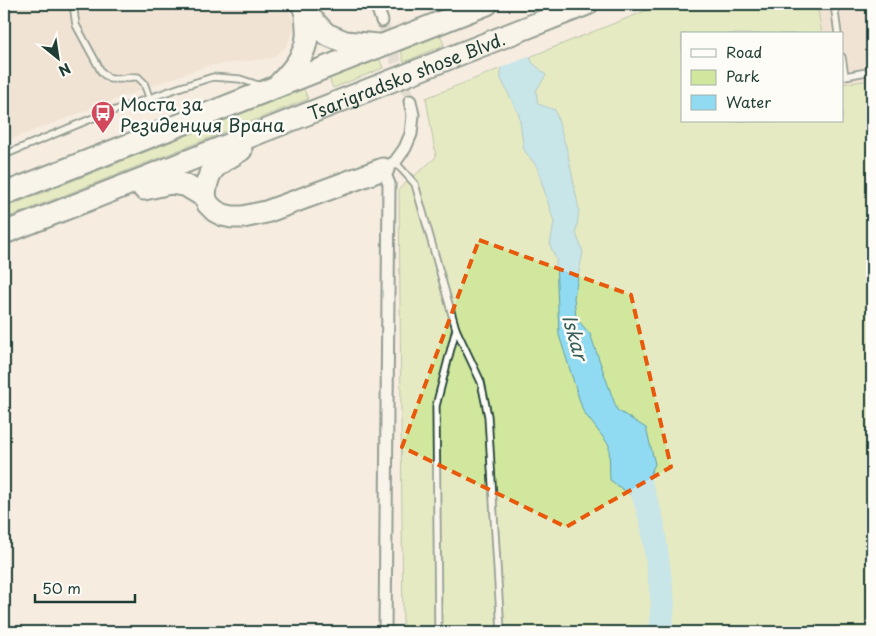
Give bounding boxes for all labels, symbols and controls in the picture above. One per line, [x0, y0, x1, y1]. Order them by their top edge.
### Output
street label: Tsarigradsko shose Blvd. [303, 24, 509, 126]
north arrow [32, 32, 82, 82]
legend [681, 32, 844, 122]
text: Road [726, 40, 762, 63]
text: N [55, 58, 75, 82]
text: Park [726, 64, 760, 87]
place label: Моста за Резиденция Врана [120, 90, 285, 138]
text: Water [726, 90, 771, 113]
bus stop icon: Моста за Резиденция Врана [90, 100, 116, 134]
water label: Iskar [556, 311, 597, 365]
scale bar [35, 571, 135, 603]
text: 50 m [42, 576, 81, 599]

